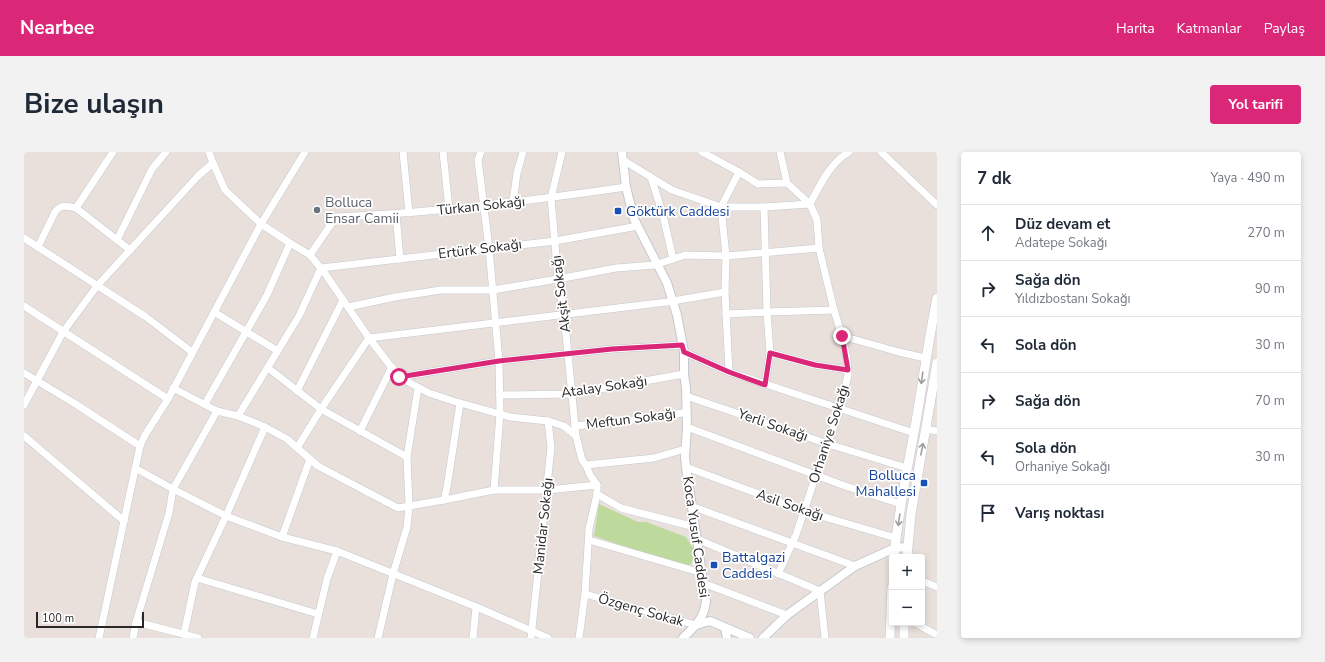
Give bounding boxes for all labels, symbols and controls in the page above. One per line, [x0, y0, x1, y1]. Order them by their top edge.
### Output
text: Nearbee [20, 15, 94, 41]
text: Harita [1116, 19, 1155, 38]
text: Katmanlar [1177, 19, 1242, 38]
text: Paylaş [1264, 19, 1305, 38]
text: Bize ulaşın [24, 85, 164, 123]
button: Yol tarifi [1210, 85, 1301, 124]
text: 7 dk [977, 167, 1011, 190]
text: Yaya · 490 m [1210, 169, 1285, 187]
street label: Türkan Sokağı [436, 192, 526, 220]
place label: Bolluca Ensar Camii [325, 193, 399, 228]
place label: Göktürk Caddesi [626, 202, 730, 221]
marker: Bolluca Ensar Camii [312, 205, 322, 215]
marker: Göktürk Caddesi [613, 206, 623, 216]
text: Düz devam et [1015, 214, 1110, 234]
icon: ahead [977, 222, 999, 244]
text: 270 m [1247, 224, 1285, 242]
street label: Ertürk Sokağı [437, 234, 523, 264]
text: Adatepe Sokağı [1015, 234, 1107, 252]
street label: Akşit Sokağı [547, 254, 575, 334]
text: Sağa dön [1015, 270, 1080, 290]
icon: right [977, 278, 999, 300]
text: 90 m [1255, 280, 1285, 298]
text: Yıldızbostanı Sokağı [1015, 290, 1131, 308]
route end [833, 327, 851, 345]
icon: left [977, 334, 999, 356]
text: Sola dön [1015, 335, 1077, 355]
text: 30 m [1255, 336, 1285, 354]
route start [390, 368, 408, 386]
one-way arrow [918, 371, 926, 384]
street label: Atalay Sokağı [560, 372, 648, 402]
street label: Orhaniye Sokağı [804, 382, 854, 486]
icon: right [977, 390, 999, 412]
text: Sağa dön [1015, 391, 1080, 411]
text: 70 m [1255, 392, 1285, 410]
street label: Meftun Sokağı [585, 404, 677, 434]
street label: Yerli Sokağı [735, 404, 811, 446]
text: Sola dön [1015, 438, 1077, 458]
one-way arrow [919, 443, 927, 456]
icon: left [977, 446, 999, 468]
text: 30 m [1255, 448, 1285, 466]
text: Orhaniye Sokağı [1015, 458, 1110, 476]
place label: Bolluca Mahallesi [856, 466, 916, 501]
street label: Koca Yusuf Caddesi [678, 475, 714, 599]
street label: Manidar Sokağı [528, 477, 558, 575]
marker: Bolluca Mahallesi [919, 478, 929, 488]
street label: Asil Sokağı [754, 485, 826, 525]
icon: arrive [977, 502, 999, 524]
text: Varış noktası [1015, 503, 1104, 523]
one-way arrow [895, 513, 903, 526]
place label: Battalgazi Caddesi [722, 548, 785, 583]
map controls [889, 554, 925, 626]
button: + [889, 554, 925, 590]
marker: Battalgazi Caddesi [709, 560, 719, 570]
street label: Özgenç Sokak [596, 589, 687, 632]
button: − [889, 590, 925, 626]
scale bar [36, 610, 144, 629]
text: 100 m [42, 611, 74, 626]

